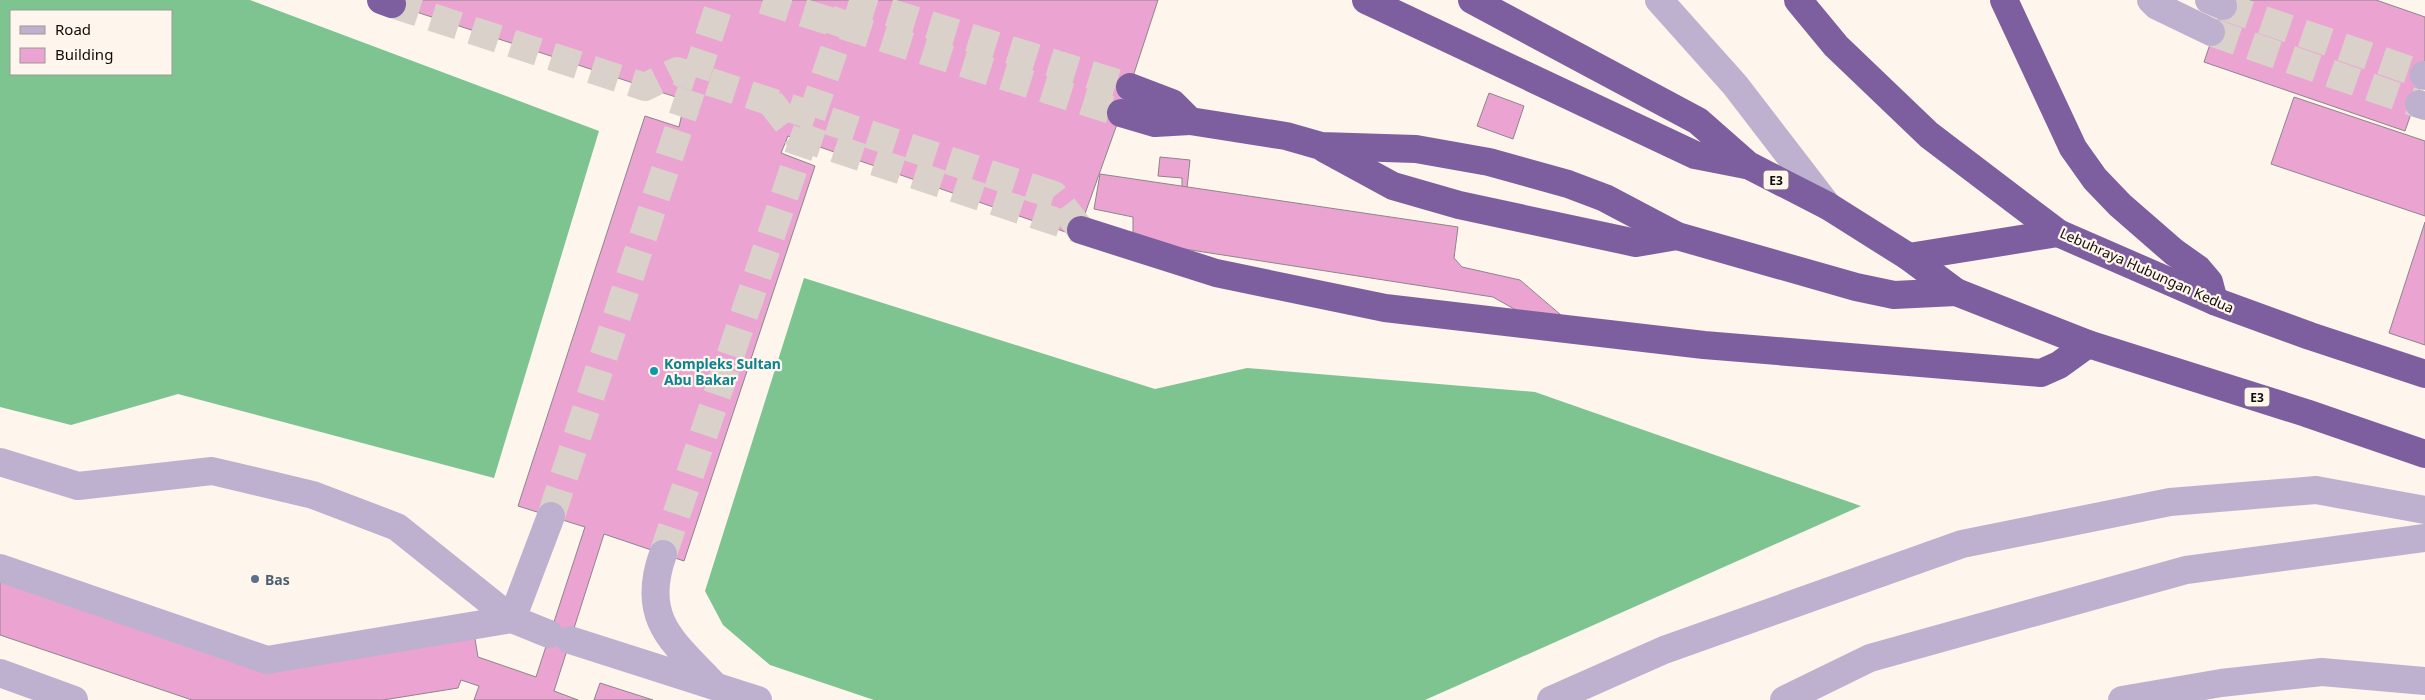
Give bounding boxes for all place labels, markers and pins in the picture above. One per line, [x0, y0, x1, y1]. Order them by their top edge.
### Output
place label: Kompleks Sultan Abu Bakar [664, 354, 781, 389]
marker: Kompleks Sultan Abu Bakar [648, 365, 660, 377]
place label: Bas [265, 570, 290, 589]
marker: Bas [249, 573, 261, 585]

